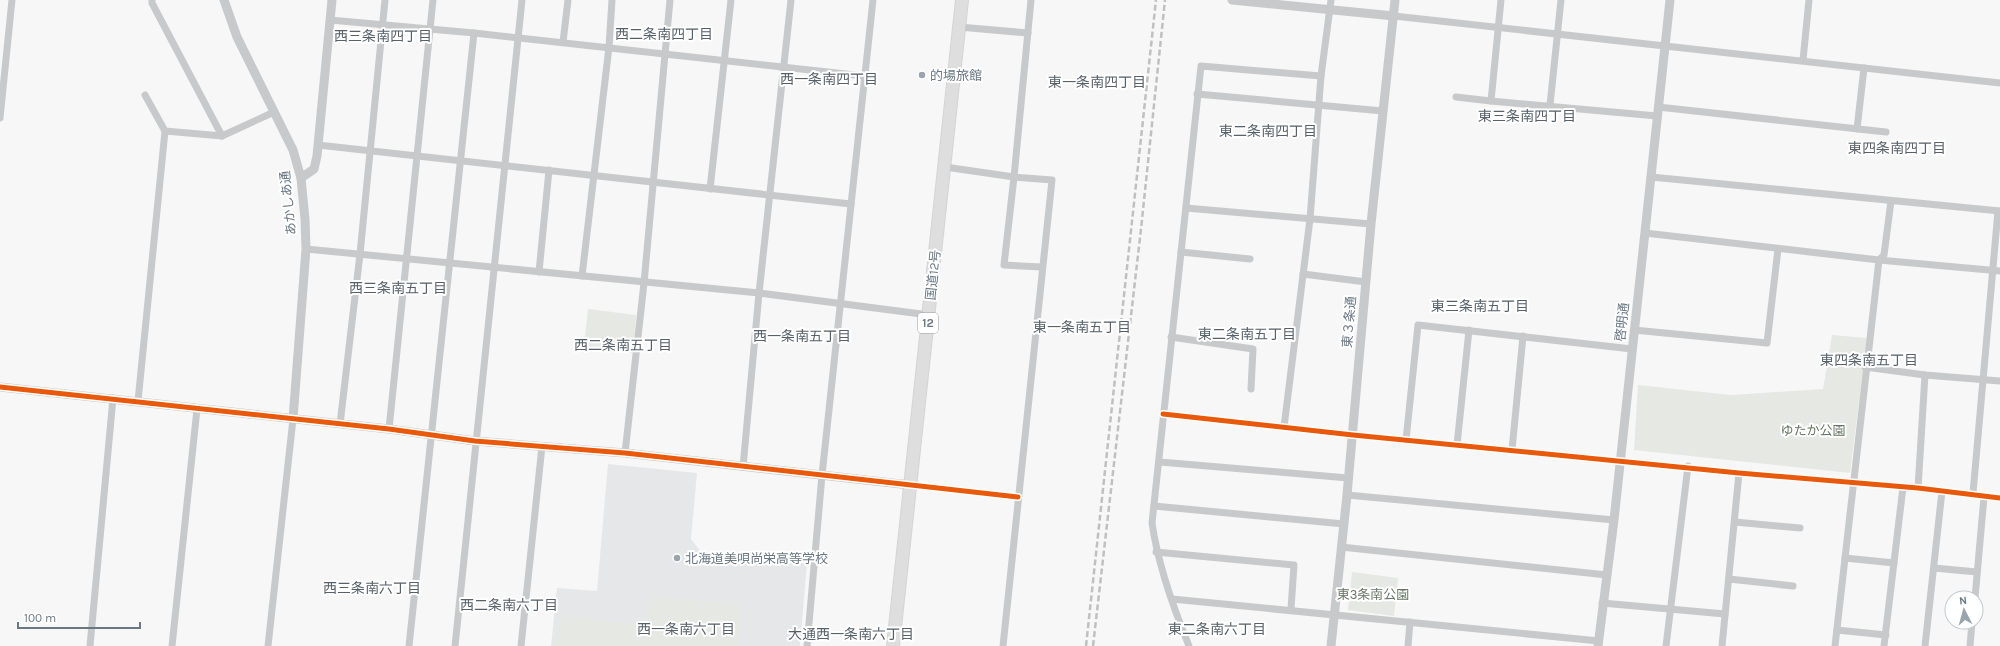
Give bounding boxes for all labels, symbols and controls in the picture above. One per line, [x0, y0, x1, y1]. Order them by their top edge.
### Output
district label: 西二条南四丁目 [615, 26, 713, 43]
district label: 西三条南四丁目 [334, 28, 432, 45]
place label: 的場旅館 [930, 68, 982, 83]
marker: 的場旅館 [917, 70, 927, 80]
district label: 西一条南四丁目 [780, 71, 878, 88]
district label: 東一条南四丁目 [1048, 74, 1146, 91]
district label: 東三条南四丁目 [1478, 108, 1576, 125]
district label: 東二条南四丁目 [1219, 123, 1317, 140]
district label: 東四条南四丁目 [1848, 140, 1946, 157]
street label: あかしあ通 [277, 170, 299, 236]
street label: 国道12号 [923, 249, 943, 301]
district label: 西三条南五丁目 [349, 280, 447, 297]
street label: 東３条通 [1339, 295, 1359, 349]
district label: 東三条南五丁目 [1431, 298, 1529, 315]
street label: 啓明通 [1613, 302, 1631, 342]
road number: 12 [918, 313, 938, 333]
district label: 東一条南五丁目 [1033, 319, 1131, 336]
district label: 東二条南五丁目 [1198, 326, 1296, 343]
district label: 西一条南五丁目 [753, 328, 851, 345]
district label: 西二条南五丁目 [574, 337, 672, 354]
district label: 東四条南五丁目 [1820, 352, 1918, 369]
park label: ゆたか公園 [1780, 423, 1846, 438]
place label: 北海道美唄尚栄高等学校 [685, 551, 828, 566]
marker: 北海道美唄尚栄高等学校 [672, 553, 682, 563]
district label: 西三条南六丁目 [323, 580, 421, 597]
park label: 東3条南公園 [1337, 587, 1409, 602]
north arrow [1944, 590, 1984, 630]
text: N [1958, 594, 1968, 607]
district label: 西二条南六丁目 [460, 597, 558, 614]
scale bar [18, 604, 140, 630]
text: 100 m [24, 611, 56, 625]
district label: 西一条南六丁目 [637, 621, 735, 638]
district label: 東二条南六丁目 [1168, 621, 1266, 638]
district label: 大通西一条南六丁目 [788, 626, 914, 643]

